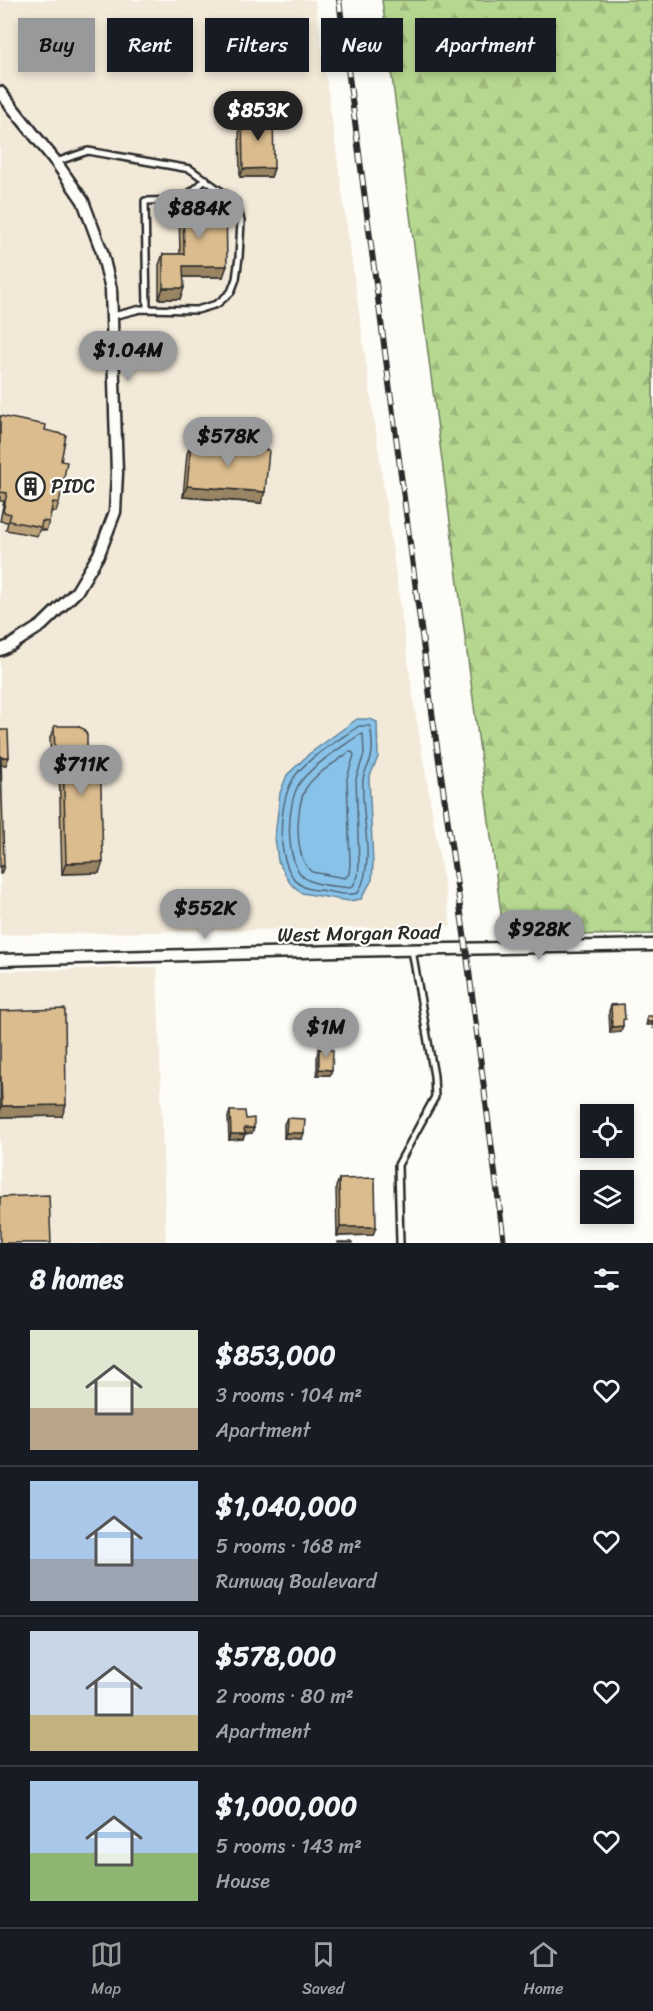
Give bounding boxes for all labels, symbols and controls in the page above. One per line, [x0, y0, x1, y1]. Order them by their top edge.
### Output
chip: Buy [18, 18, 95, 72]
chip: Rent [107, 18, 193, 72]
chip: Filters [205, 18, 309, 72]
chip: New [321, 18, 403, 72]
chip: Apartment [415, 18, 556, 72]
pin: $853K [216, 91, 300, 142]
text: $853K [228, 93, 288, 128]
pin: $884K [157, 189, 241, 240]
text: $884K [168, 191, 230, 226]
pin: $1.04M [79, 331, 177, 382]
text: $1.04M [93, 333, 163, 368]
pin: $578K [186, 417, 270, 468]
text: $578K [197, 419, 259, 454]
place label: PIDC [51, 469, 95, 504]
building icon: PIDC [14, 470, 46, 502]
pin: $711K [39, 745, 123, 796]
text: $711K [54, 747, 108, 782]
pin: $552K [163, 889, 247, 940]
text: $552K [174, 891, 236, 926]
pin: $928K [497, 910, 581, 961]
text: $928K [508, 912, 570, 947]
street label: West Morgan Road [277, 915, 442, 952]
pin: $1M [297, 1008, 355, 1059]
text: $1M [307, 1010, 345, 1045]
map controls [580, 1104, 634, 1224]
button: locate [580, 1104, 634, 1158]
button: layers [580, 1170, 634, 1224]
text: 8 homes [30, 1256, 123, 1302]
icon: filters [590, 1263, 623, 1296]
text: $853,000 [216, 1332, 336, 1378]
icon: home [78, 1354, 150, 1426]
icon: heart [590, 1374, 623, 1407]
text: 3 rooms · 104 m² [216, 1378, 362, 1413]
text: Apartment [216, 1413, 310, 1448]
text: $1,040,000 [216, 1483, 357, 1529]
icon: home [78, 1505, 150, 1577]
icon: heart [590, 1525, 623, 1558]
text: 5 rooms · 168 m² [216, 1529, 362, 1564]
text: Runway Boulevard [216, 1564, 376, 1599]
text: $578,000 [216, 1633, 336, 1679]
icon: home [78, 1655, 150, 1727]
icon: heart [590, 1675, 623, 1708]
text: 2 rooms · 80 m² [216, 1679, 354, 1714]
text: Apartment [216, 1714, 310, 1749]
text: $1,000,000 [216, 1783, 357, 1829]
icon: home [78, 1805, 150, 1877]
icon: heart [590, 1825, 623, 1858]
text: 5 rooms · 143 m² [216, 1829, 362, 1864]
text: House [216, 1864, 270, 1899]
tab: Map [90, 1938, 123, 2003]
tab: Saved [302, 1938, 344, 2003]
tab: Home [523, 1938, 563, 2003]

